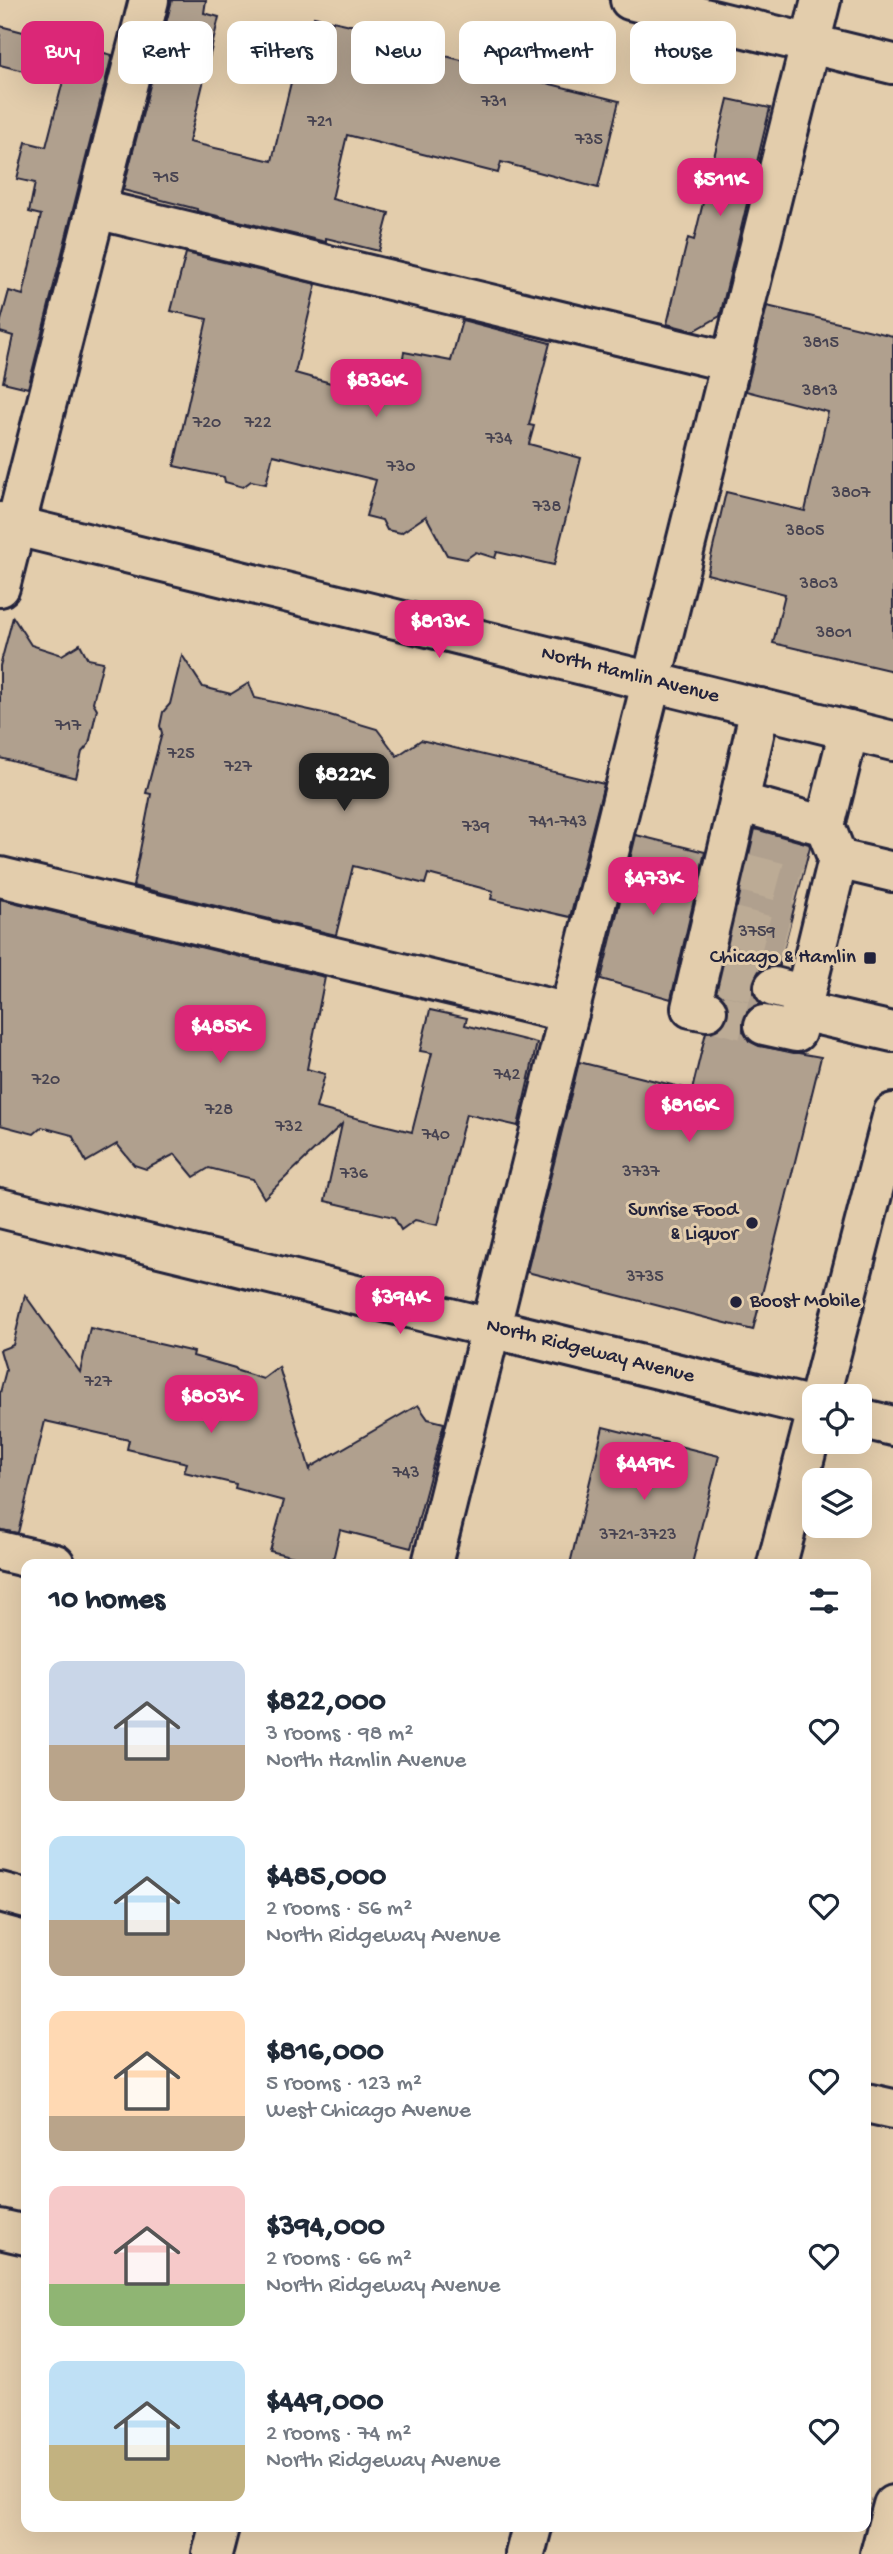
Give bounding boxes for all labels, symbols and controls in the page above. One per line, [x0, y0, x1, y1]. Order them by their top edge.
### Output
chip: Buy [21, 21, 104, 84]
chip: Rent [118, 21, 213, 84]
chip: Filters [227, 21, 337, 84]
chip: New [351, 21, 445, 84]
chip: Apartment [459, 21, 616, 84]
chip: House [630, 21, 736, 84]
house number: 731 [480, 92, 507, 113]
house number: 721 [306, 112, 333, 133]
house number: 735 [574, 130, 603, 151]
pin: $511K [671, 158, 769, 218]
text: $511K [693, 167, 747, 194]
house number: 715 [152, 168, 179, 189]
house number: 3815 [802, 333, 839, 354]
pin: $836K [327, 360, 425, 419]
text: $836K [346, 368, 406, 395]
house number: 3813 [801, 381, 838, 402]
house number: 720 [192, 413, 221, 434]
house number: 722 [243, 413, 272, 434]
house number: 734 [484, 429, 513, 450]
house number: 730 [386, 457, 415, 478]
house number: 3807 [831, 483, 871, 504]
house number: 738 [532, 497, 561, 518]
house number: 3805 [785, 521, 824, 542]
house number: 3803 [799, 574, 838, 595]
pin: $813K [390, 600, 488, 660]
text: $813K [411, 609, 467, 636]
house number: 3801 [815, 623, 852, 644]
street label: North Hamlin Avenue [538, 642, 723, 711]
house number: 717 [54, 716, 82, 737]
house number: 725 [166, 744, 195, 765]
pin: $822K [295, 754, 393, 813]
house number: 727 [223, 757, 252, 778]
text: $822K [315, 762, 373, 789]
house number: 741-743 [528, 812, 587, 833]
house number: 739 [461, 817, 490, 838]
pin: $473K [604, 858, 702, 917]
text: $473K [624, 866, 682, 893]
house number: 3759 [737, 922, 776, 943]
place label: Chicago & Hamlin [710, 946, 856, 971]
marker: Chicago & Hamlin [862, 950, 878, 966]
pin: $485K [171, 1006, 269, 1065]
text: $485K [191, 1014, 249, 1041]
house number: 742 [493, 1065, 521, 1086]
house number: 720 [31, 1070, 60, 1091]
pin: $816K [640, 1084, 738, 1144]
text: $816K [661, 1093, 717, 1120]
house number: 728 [204, 1100, 233, 1121]
house number: 732 [274, 1117, 303, 1138]
house number: 740 [421, 1125, 450, 1146]
house number: 3737 [621, 1162, 660, 1183]
house number: 736 [339, 1164, 369, 1185]
place label: Sunrise Food & Liquor [628, 1199, 740, 1248]
marker: Sunrise Food & Liquor [744, 1215, 760, 1231]
house number: 3735 [625, 1267, 664, 1288]
pin: $394K [351, 1276, 449, 1336]
text: $394K [371, 1285, 429, 1312]
place label: Boost Mobile [749, 1290, 862, 1315]
marker: Boost Mobile [728, 1294, 744, 1310]
street label: North Ridgeway Avenue [483, 1314, 698, 1390]
house number: 727 [83, 1372, 112, 1393]
pin: $803K [162, 1376, 260, 1435]
text: $803K [181, 1384, 241, 1411]
map controls [802, 1384, 872, 1538]
button: locate [802, 1384, 872, 1454]
pin: $449K [595, 1442, 693, 1502]
text: $449K [616, 1451, 672, 1478]
house number: 743 [391, 1463, 420, 1484]
button: layers [802, 1468, 872, 1538]
house number: 3721-3723 [598, 1525, 677, 1546]
icon: filters [805, 1582, 843, 1620]
text: 10 homes [49, 1584, 165, 1619]
text: $822,000 [266, 1686, 386, 1721]
icon: home [105, 1689, 189, 1773]
icon: heart [805, 1712, 843, 1750]
text: 3 rooms · 98 m² [266, 1721, 413, 1748]
text: North Hamlin Avenue [266, 1748, 466, 1775]
text: $485,000 [266, 1861, 386, 1896]
icon: home [105, 1864, 189, 1948]
icon: heart [805, 1887, 843, 1925]
text: 2 rooms · 56 m² [266, 1896, 412, 1923]
text: North Ridgeway Avenue [266, 1923, 500, 1950]
text: $816,000 [266, 2036, 384, 2071]
icon: home [105, 2039, 189, 2123]
icon: heart [805, 2062, 843, 2100]
text: 5 rooms · 123 m² [266, 2071, 422, 2098]
text: West Chicago Avenue [266, 2098, 471, 2125]
text: $394,000 [266, 2211, 385, 2246]
icon: home [105, 2214, 189, 2298]
icon: heart [805, 2237, 843, 2275]
text: 2 rooms · 66 m² [266, 2246, 412, 2273]
text: North Ridgeway Avenue [266, 2273, 500, 2300]
text: $449,000 [266, 2386, 383, 2421]
icon: home [105, 2389, 189, 2473]
icon: heart [805, 2412, 843, 2450]
text: 2 rooms · 74 m² [266, 2421, 411, 2448]
text: North Ridgeway Avenue [266, 2448, 500, 2475]

